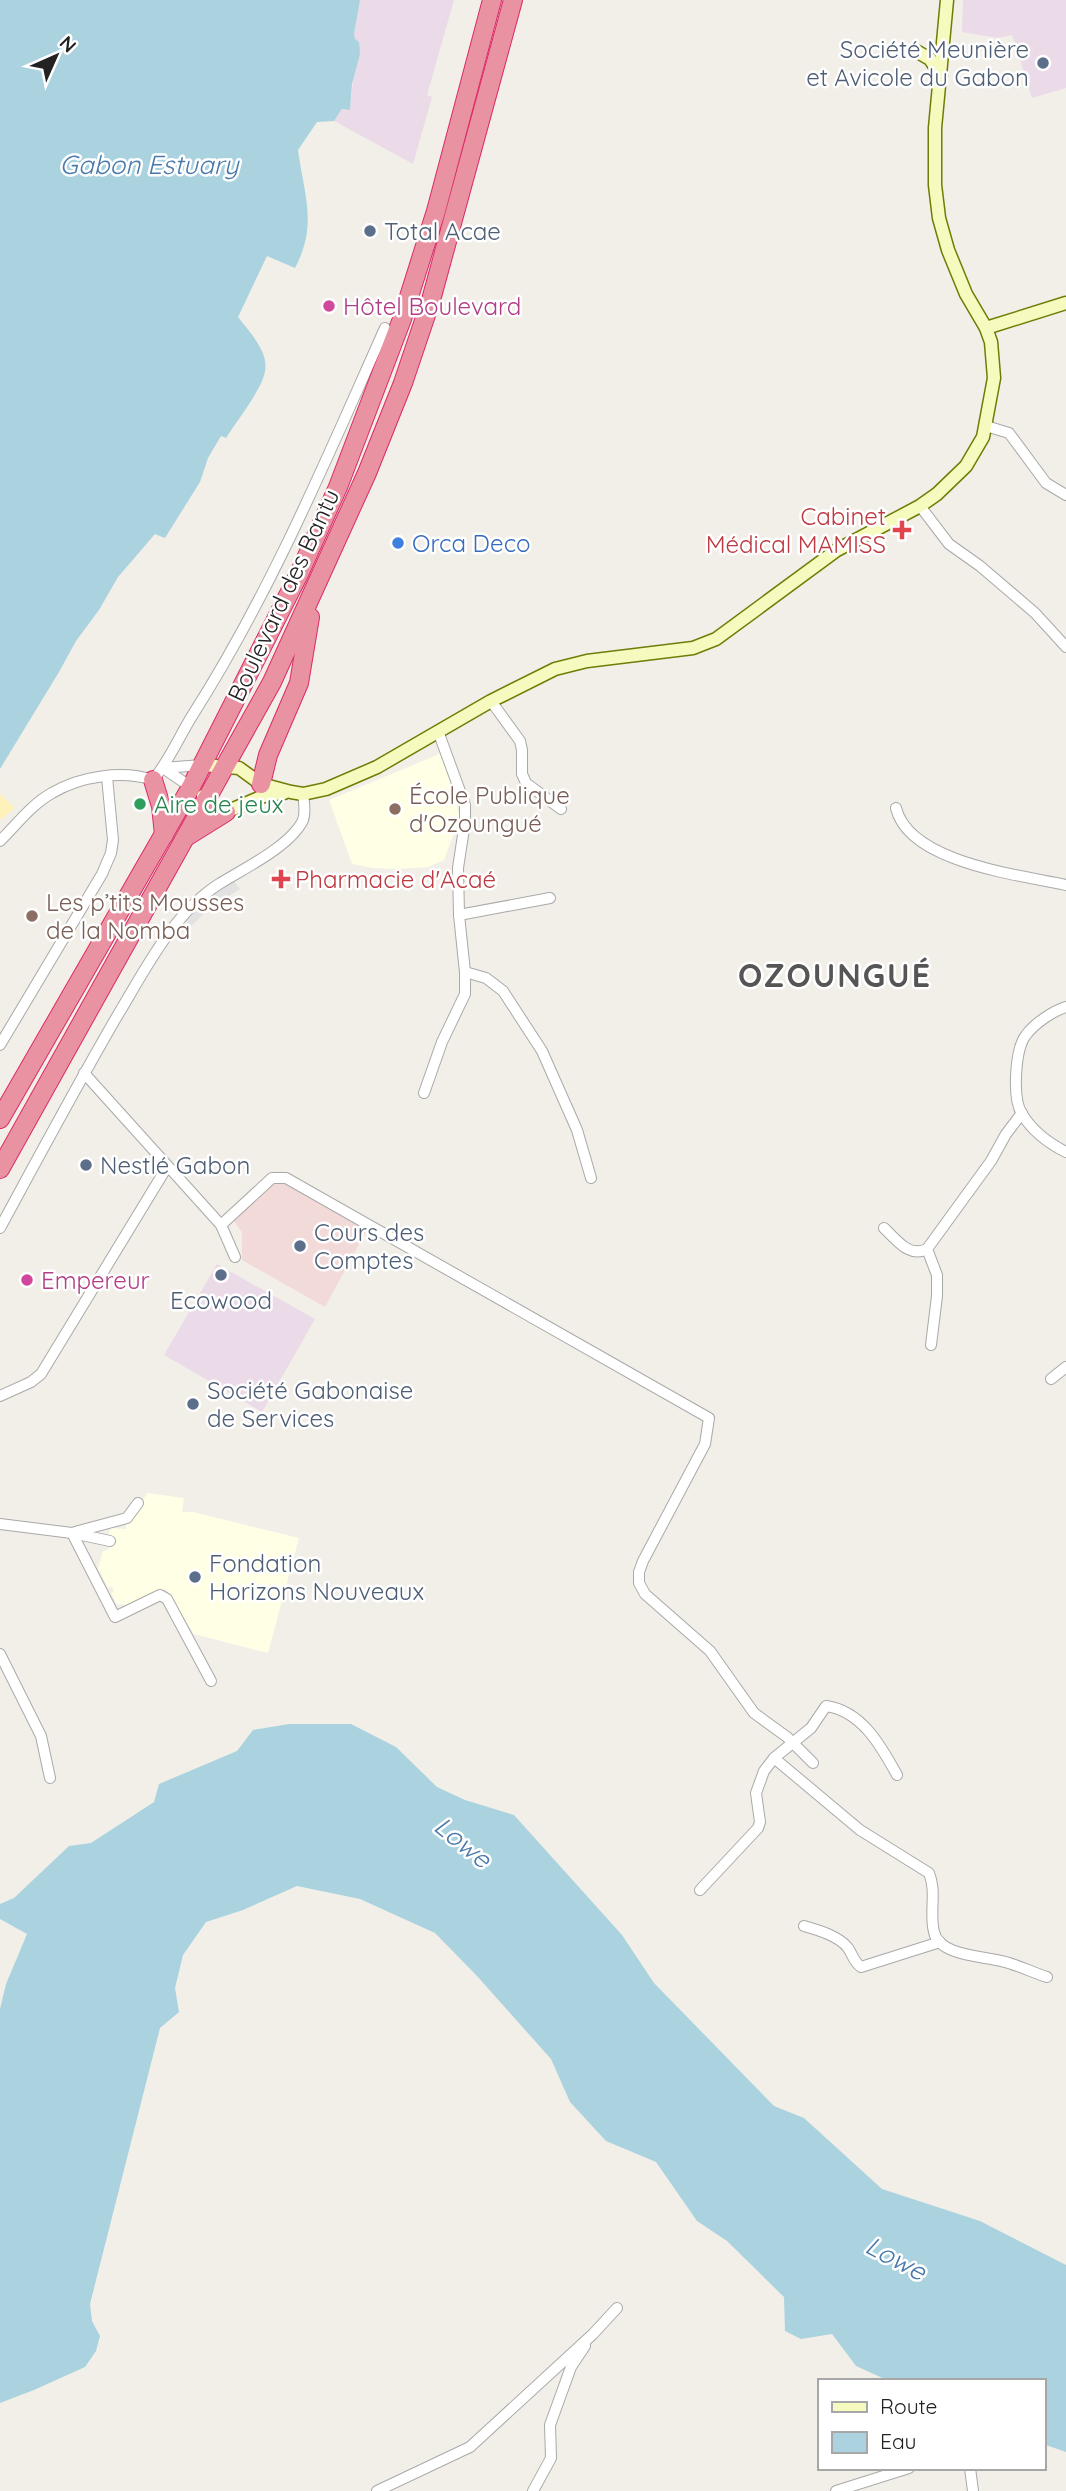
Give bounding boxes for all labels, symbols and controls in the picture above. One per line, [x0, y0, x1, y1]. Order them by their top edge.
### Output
north arrow [21, 21, 91, 91]
text: N [55, 31, 81, 57]
place label: Société Meunière et Avicole du Gabon [806, 34, 1029, 92]
marker: Société Meunière et Avicole du Gabon [1035, 55, 1051, 71]
water label: Gabon Estuary [60, 148, 240, 181]
place label: Total Acae [384, 216, 501, 246]
marker: Total Acae [362, 223, 378, 239]
place label: Hôtel Boulevard [343, 291, 521, 321]
marker: Hôtel Boulevard [321, 298, 337, 314]
street label: Boulevard des Bantu [221, 484, 345, 706]
place label: Cabinet Médical MAMISS [706, 501, 886, 559]
marker: Cabinet Médical MAMISS [892, 520, 912, 540]
place label: Orca Deco [412, 528, 531, 558]
marker: Orca Deco [390, 535, 406, 551]
place label: École Publique d'Ozoungué [409, 780, 570, 838]
place label: Aire de jeux [154, 789, 283, 819]
marker: Aire de jeux [132, 796, 148, 812]
marker: École Publique d'Ozoungué [387, 801, 403, 817]
place label: Pharmacie d'Acaé [295, 864, 496, 894]
marker: Pharmacie d'Acaé [273, 871, 289, 887]
place label: Les p’tits Mousses de la Nomba [46, 887, 244, 945]
marker: Les p’tits Mousses de la Nomba [24, 908, 40, 924]
district label: OZOUNGUÉ [738, 955, 932, 995]
place label: Nestlé Gabon [100, 1150, 250, 1180]
marker: Nestlé Gabon [78, 1157, 94, 1173]
place label: Cours des Comptes [314, 1217, 424, 1275]
marker: Cours des Comptes [292, 1238, 308, 1254]
place label: Empereur [41, 1265, 150, 1295]
marker: Ecowood [213, 1267, 229, 1283]
marker: Empereur [19, 1272, 35, 1288]
place label: Ecowood [170, 1285, 272, 1315]
place label: Société Gabonaise de Services [207, 1375, 413, 1433]
marker: Société Gabonaise de Services [185, 1396, 201, 1412]
place label: Fondation Horizons Nouveaux [209, 1548, 424, 1606]
marker: Fondation Horizons Nouveaux [187, 1569, 203, 1585]
water label: Lowe [428, 1809, 499, 1876]
water label: Lowe [860, 2228, 933, 2288]
legend [818, 2379, 1045, 2470]
text: Route [880, 2393, 937, 2419]
text: Eau [880, 2428, 916, 2454]

